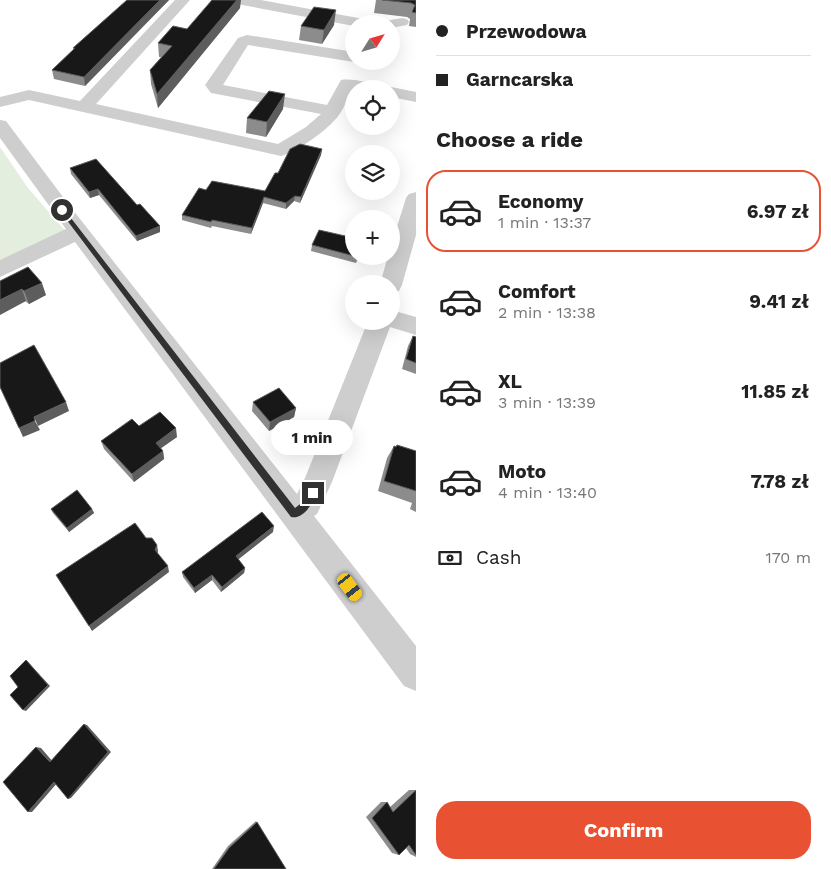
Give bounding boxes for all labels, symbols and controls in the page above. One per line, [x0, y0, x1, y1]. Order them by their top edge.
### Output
north arrow [345, 15, 400, 70]
map controls [345, 15, 400, 330]
text: Przewodowa [466, 20, 587, 43]
text: Garncarska [466, 68, 573, 91]
button: locate [345, 80, 400, 135]
text: Choose a ride [436, 127, 583, 152]
button: layers [345, 145, 400, 200]
icon: car [438, 189, 483, 234]
text: Economy [498, 190, 583, 213]
route start [51, 199, 73, 221]
text: 6.97 zł [747, 200, 809, 223]
button: + [345, 210, 400, 265]
text: 1 min · 13:37 [498, 213, 591, 232]
button: − [345, 275, 400, 330]
icon: car [438, 279, 483, 324]
text: Comfort [498, 280, 576, 303]
text: 9.41 zł [749, 290, 809, 313]
text: 2 min · 13:38 [498, 303, 596, 322]
icon: car [438, 369, 483, 414]
text: XL [498, 370, 522, 393]
text: 11.85 zł [741, 380, 809, 403]
text: 3 min · 13:39 [498, 393, 596, 412]
callout: 1 min [272, 420, 354, 456]
text: 1 min [291, 428, 333, 447]
icon: car [438, 459, 483, 504]
text: Moto [498, 460, 546, 483]
text: 7.78 zł [750, 470, 809, 493]
route end [302, 482, 324, 504]
text: 4 min · 13:40 [498, 483, 597, 502]
icon: cash [436, 544, 464, 572]
text: Cash [476, 546, 522, 569]
text: 170 m [765, 548, 811, 567]
car [334, 571, 365, 603]
button: Confirm [436, 801, 811, 859]

